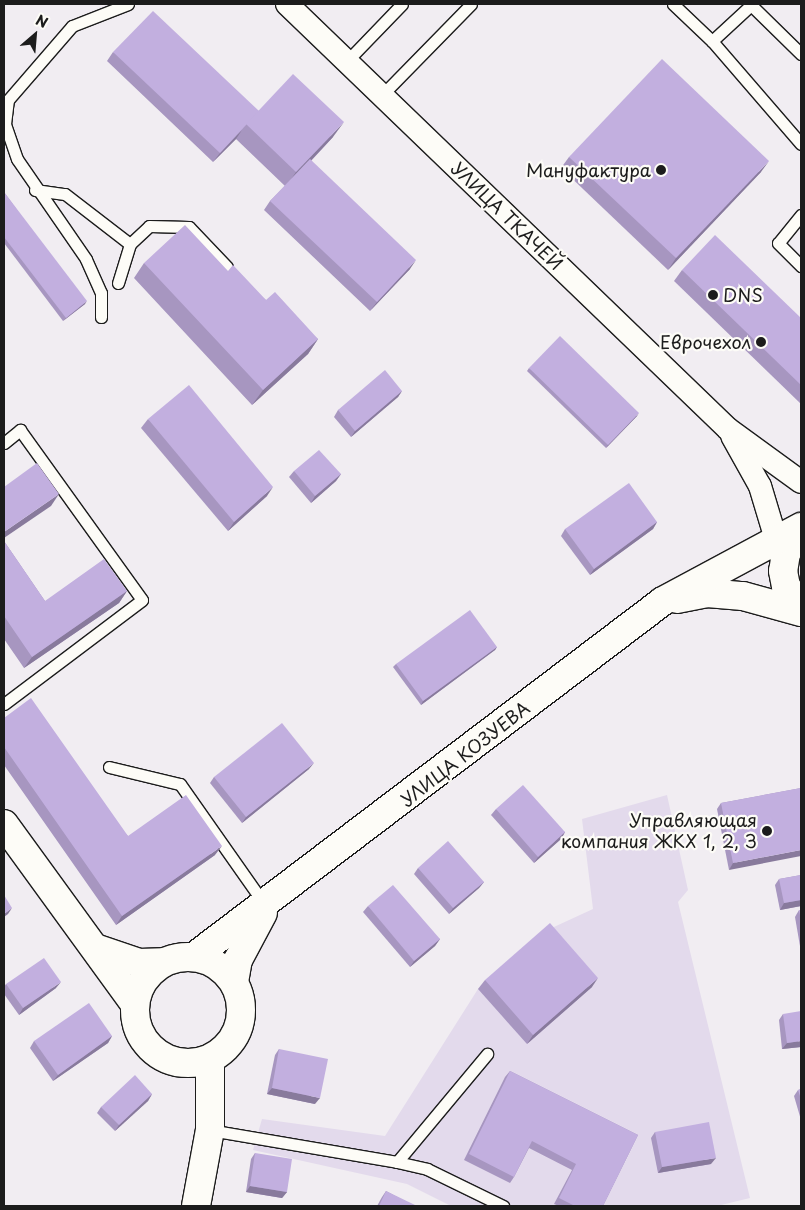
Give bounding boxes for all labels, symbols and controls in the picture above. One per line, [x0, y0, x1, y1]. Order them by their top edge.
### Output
text: N [32, 9, 52, 33]
north arrow [10, 10, 60, 60]
street label: УЛИЦА ТКАЧЕЙ [446, 157, 568, 275]
place label: Мануфактура [526, 159, 651, 181]
marker: Мануфактура [655, 164, 667, 176]
place label: DNS [723, 284, 763, 306]
marker: DNS [707, 289, 719, 301]
place label: Еврочехол [660, 331, 751, 353]
marker: Еврочехол [755, 336, 767, 348]
street label: УЛИЦА КОЗУЕВА [396, 697, 534, 811]
place label: Управляющая компания ЖКХ 1, 2, 3 [560, 810, 757, 852]
marker: Управляющая компания ЖКХ 1, 2, 3 [761, 825, 773, 837]

